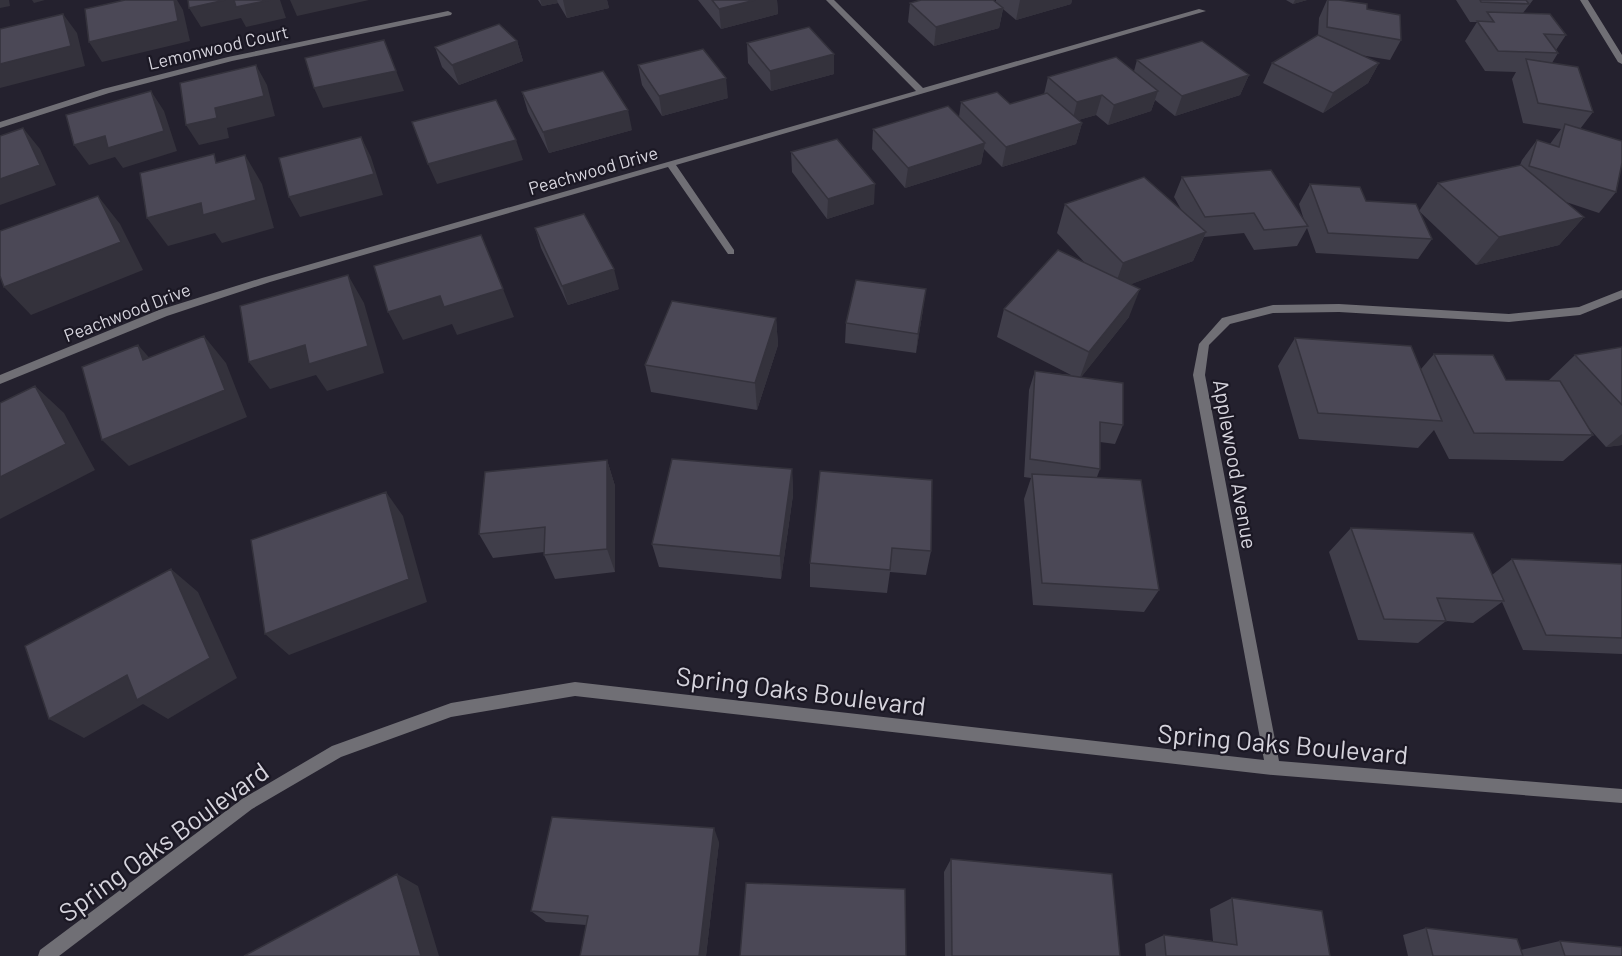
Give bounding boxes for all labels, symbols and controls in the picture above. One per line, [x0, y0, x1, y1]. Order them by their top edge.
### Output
street label: Lemonwood Court [146, 20, 290, 74]
street label: Peachwood Drive [526, 141, 660, 199]
street label: Peachwood Drive [61, 278, 193, 346]
street label: Applewood Avenue [1209, 377, 1263, 551]
street label: Spring Oaks Boulevard [674, 659, 928, 721]
street label: Spring Oaks Boulevard [1156, 717, 1410, 769]
street label: Spring Oaks Boulevard [52, 755, 274, 927]

